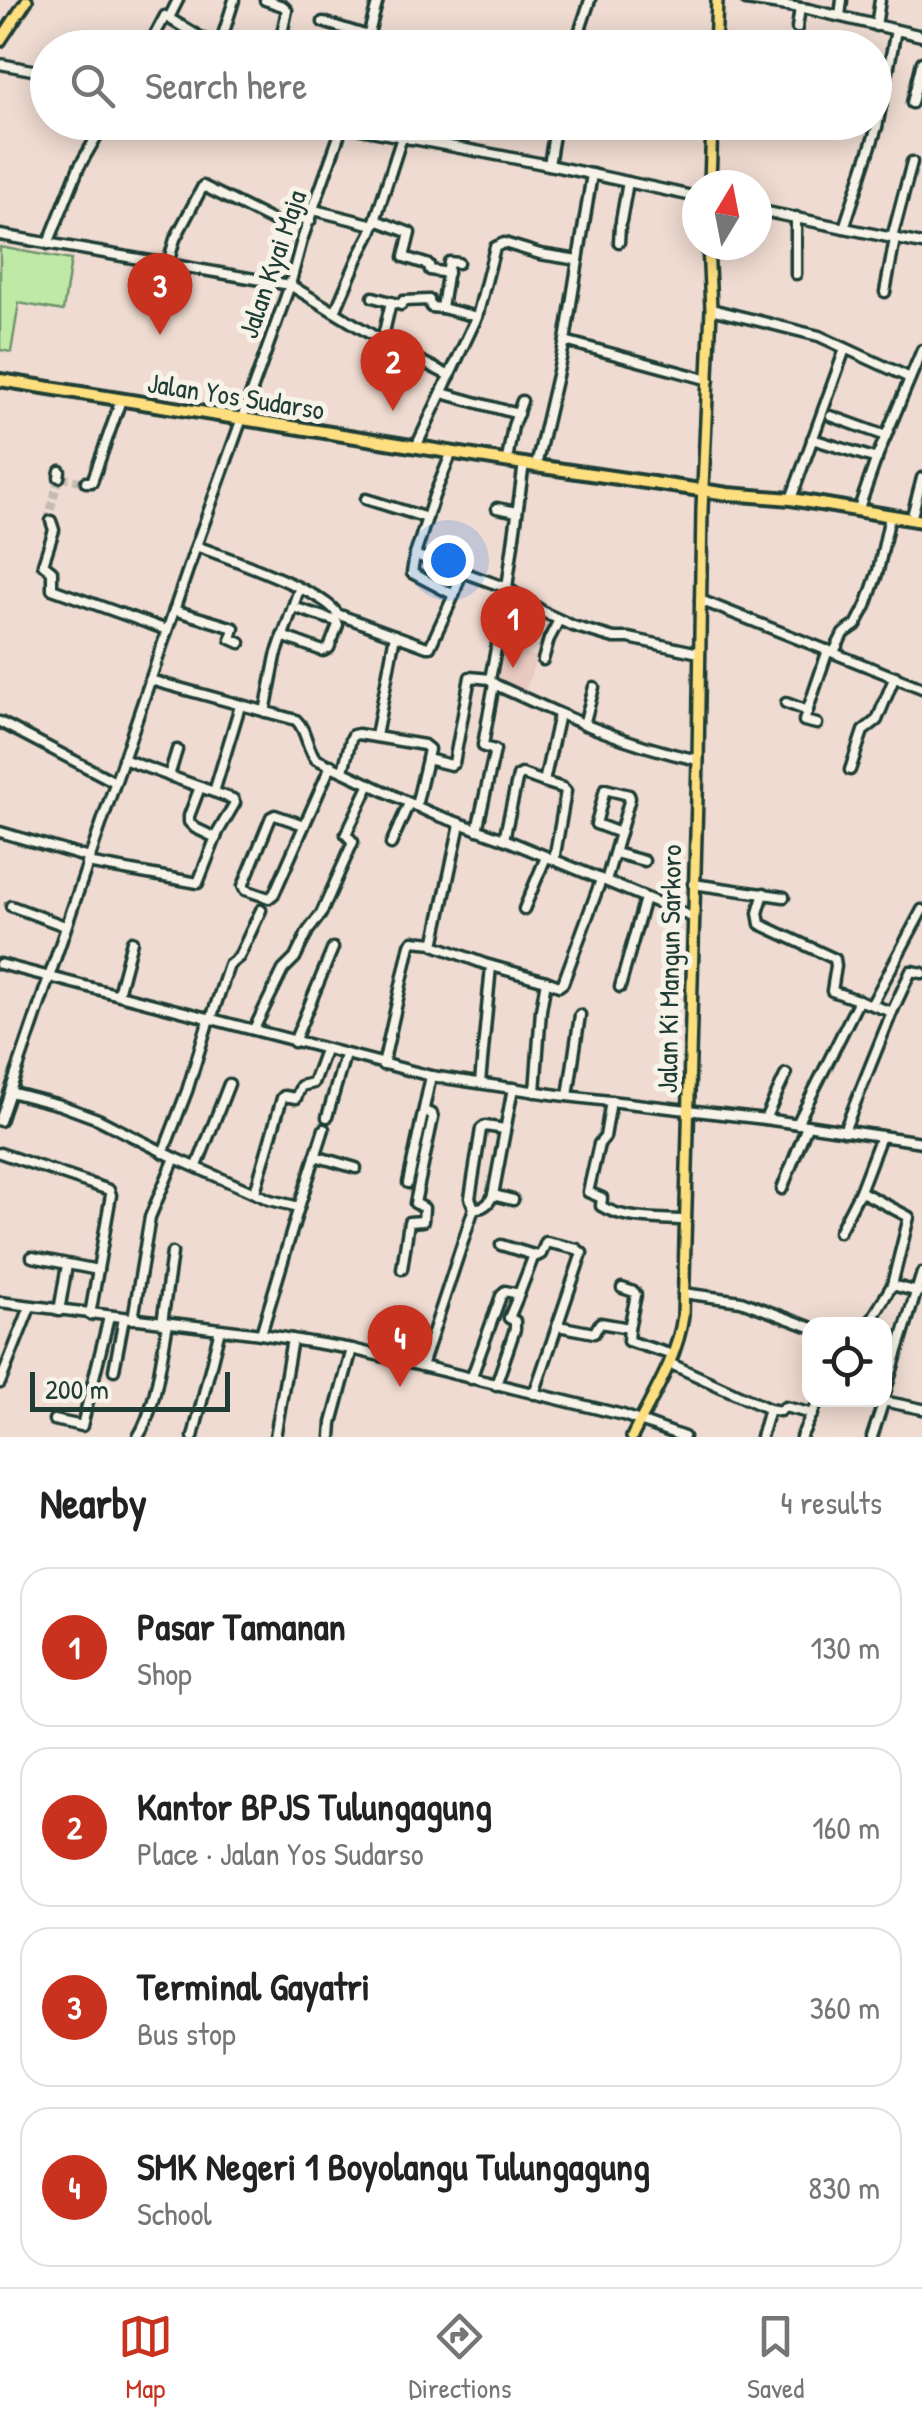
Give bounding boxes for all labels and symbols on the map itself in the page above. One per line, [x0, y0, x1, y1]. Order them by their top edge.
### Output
north arrow [682, 170, 772, 260]
street label: Jalan Kyai Maja [229, 185, 315, 343]
pin: 3 [128, 252, 192, 335]
pin: 2 [360, 328, 426, 411]
street label: Jalan Yos Sudarso [145, 363, 327, 429]
your location [423, 535, 474, 586]
pin: 1 [480, 586, 546, 668]
street label: Jalan Ki Mangun Sarkoro [648, 844, 690, 1094]
pin: 4 [368, 1304, 432, 1387]
scale bar [30, 1367, 230, 1412]

